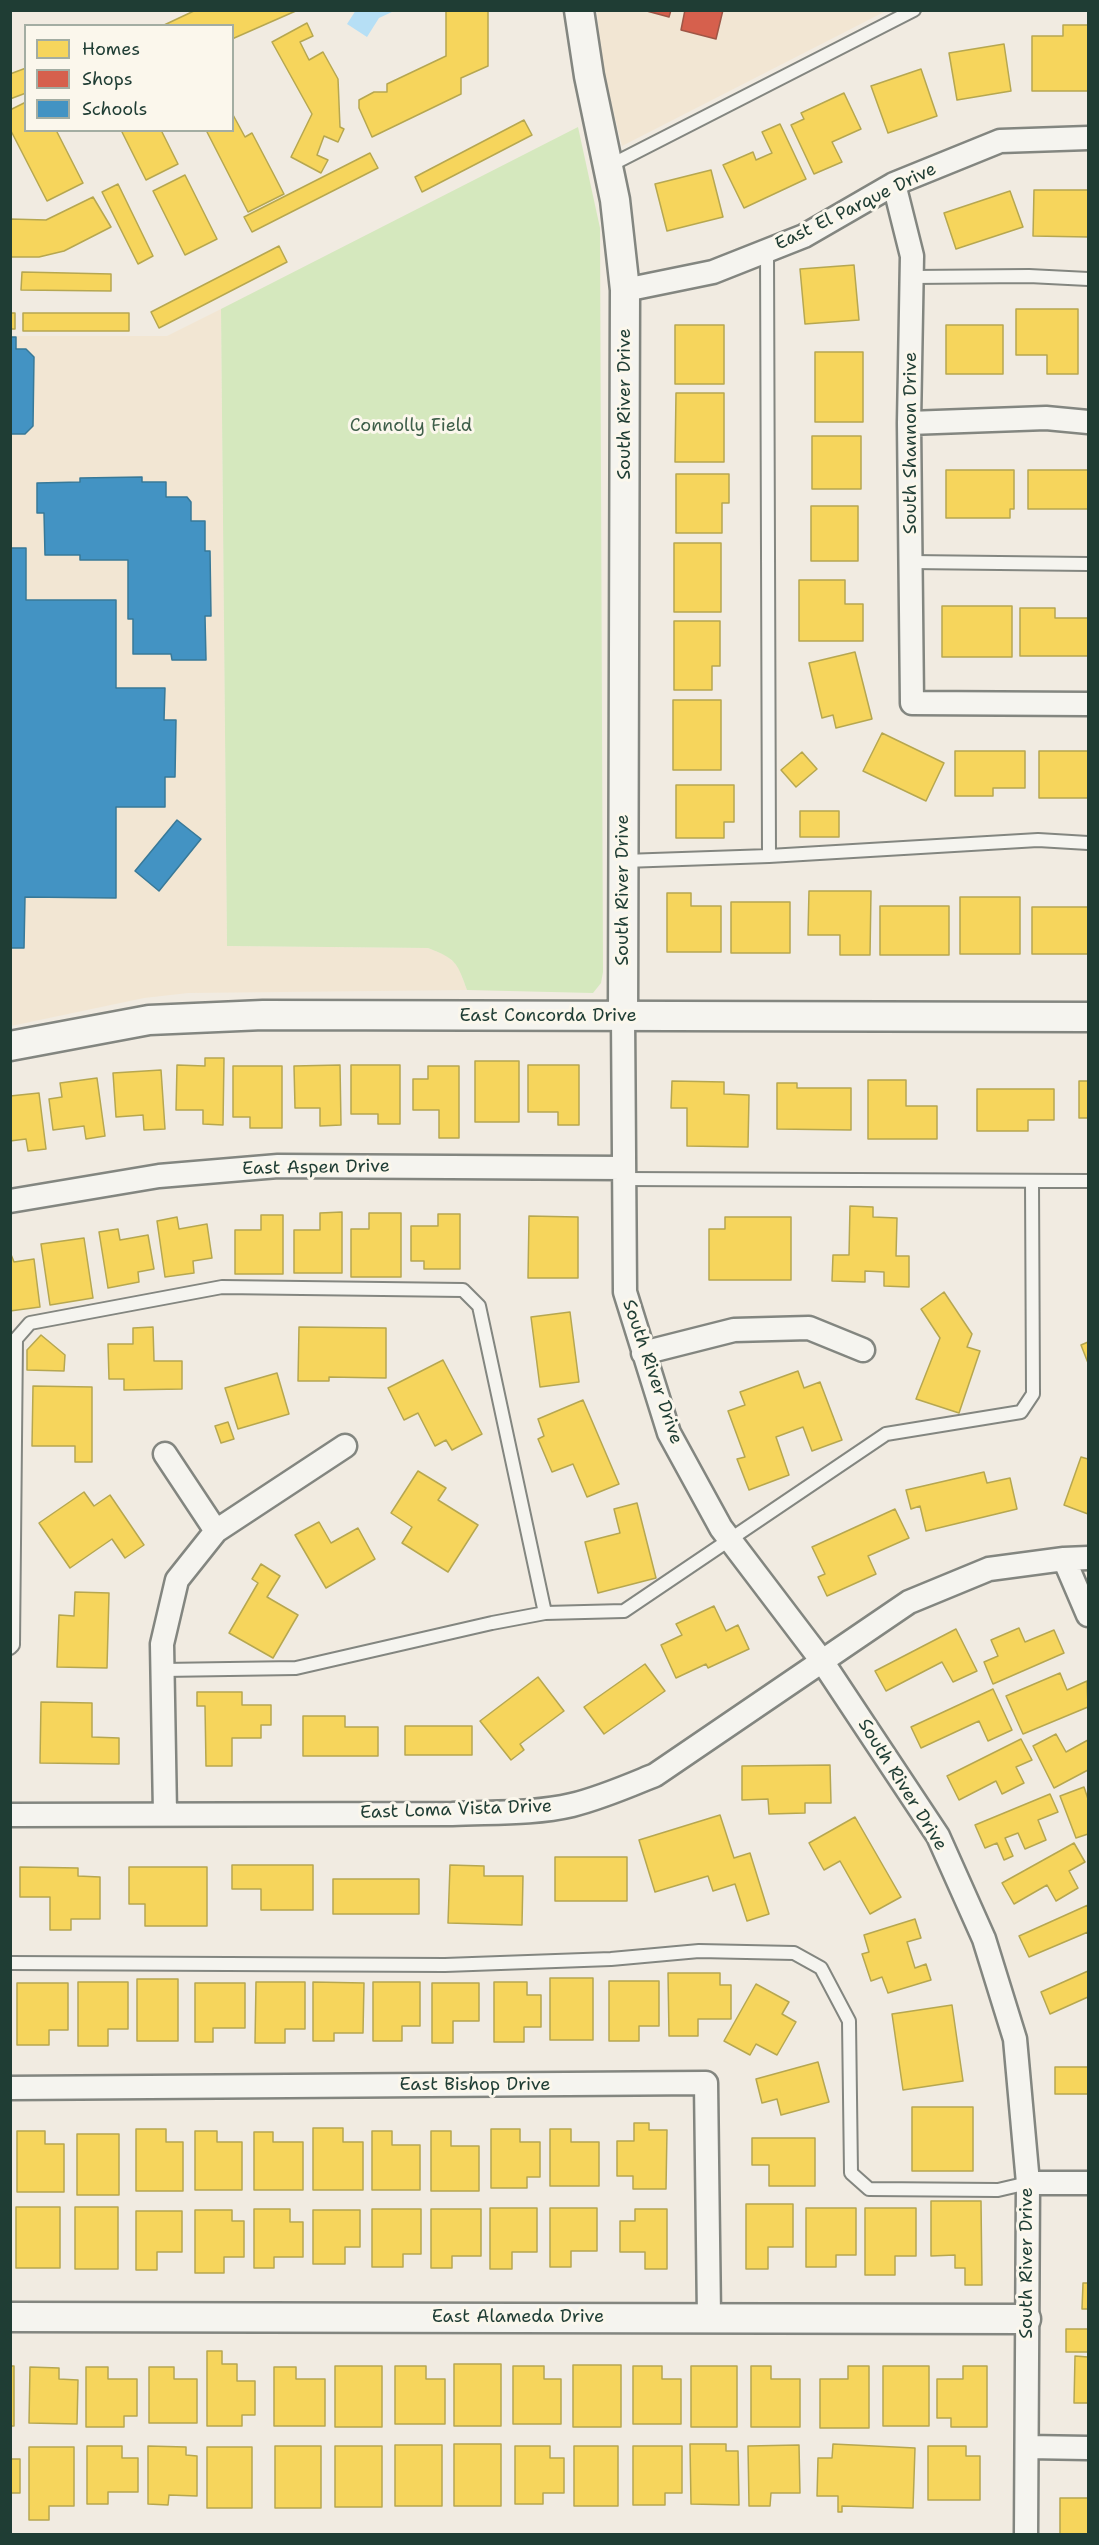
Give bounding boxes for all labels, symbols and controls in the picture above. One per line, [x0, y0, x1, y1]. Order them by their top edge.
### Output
legend [24, 24, 234, 132]
text: Homes [82, 37, 140, 61]
text: Shops [82, 67, 133, 91]
text: Schools [82, 97, 148, 121]
street label: East El Parque Drive [772, 159, 940, 255]
street label: South River Drive [614, 328, 636, 480]
street label: South Shannon Drive [900, 352, 922, 534]
park label: Connolly Field [350, 415, 472, 437]
street label: South River Drive [612, 814, 634, 966]
street label: East Concorda Drive [459, 1005, 637, 1027]
street label: East Aspen Drive [242, 1156, 390, 1180]
street label: South River Drive [617, 1297, 687, 1447]
street label: South River Drive [853, 1715, 951, 1855]
street label: East Loma Vista Drive [360, 1796, 552, 1824]
street label: East Bishop Drive [400, 2074, 550, 2096]
street label: South River Drive [1016, 2187, 1038, 2339]
street label: East Alameda Drive [432, 2306, 604, 2328]

